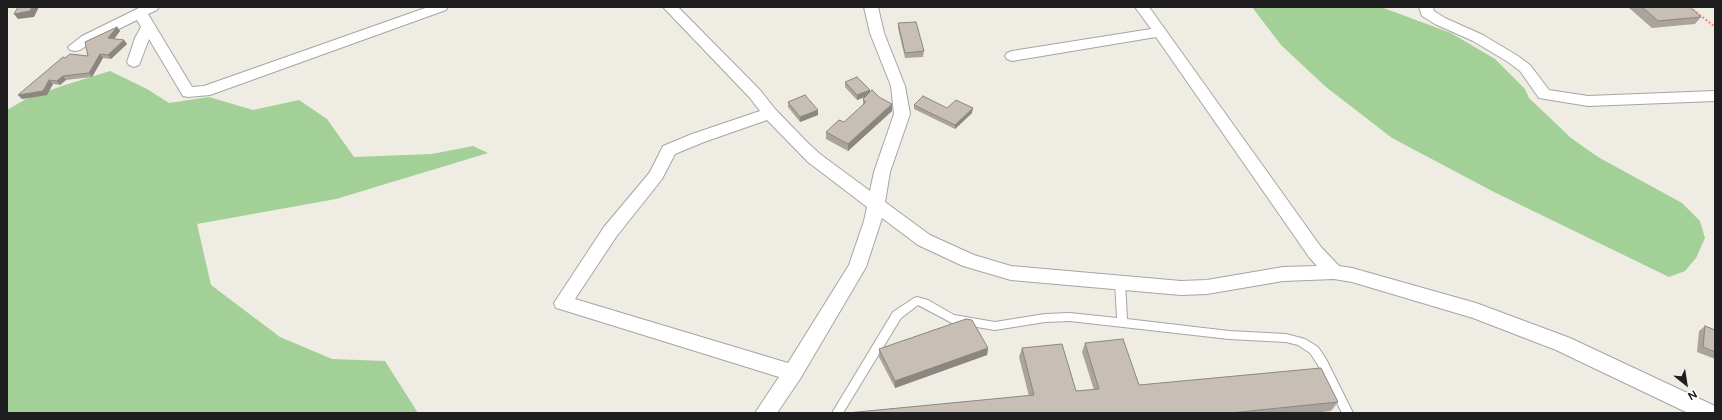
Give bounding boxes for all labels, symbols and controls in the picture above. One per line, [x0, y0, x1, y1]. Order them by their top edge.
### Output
north arrow [1666, 364, 1706, 404]
text: N [1685, 387, 1699, 403]

